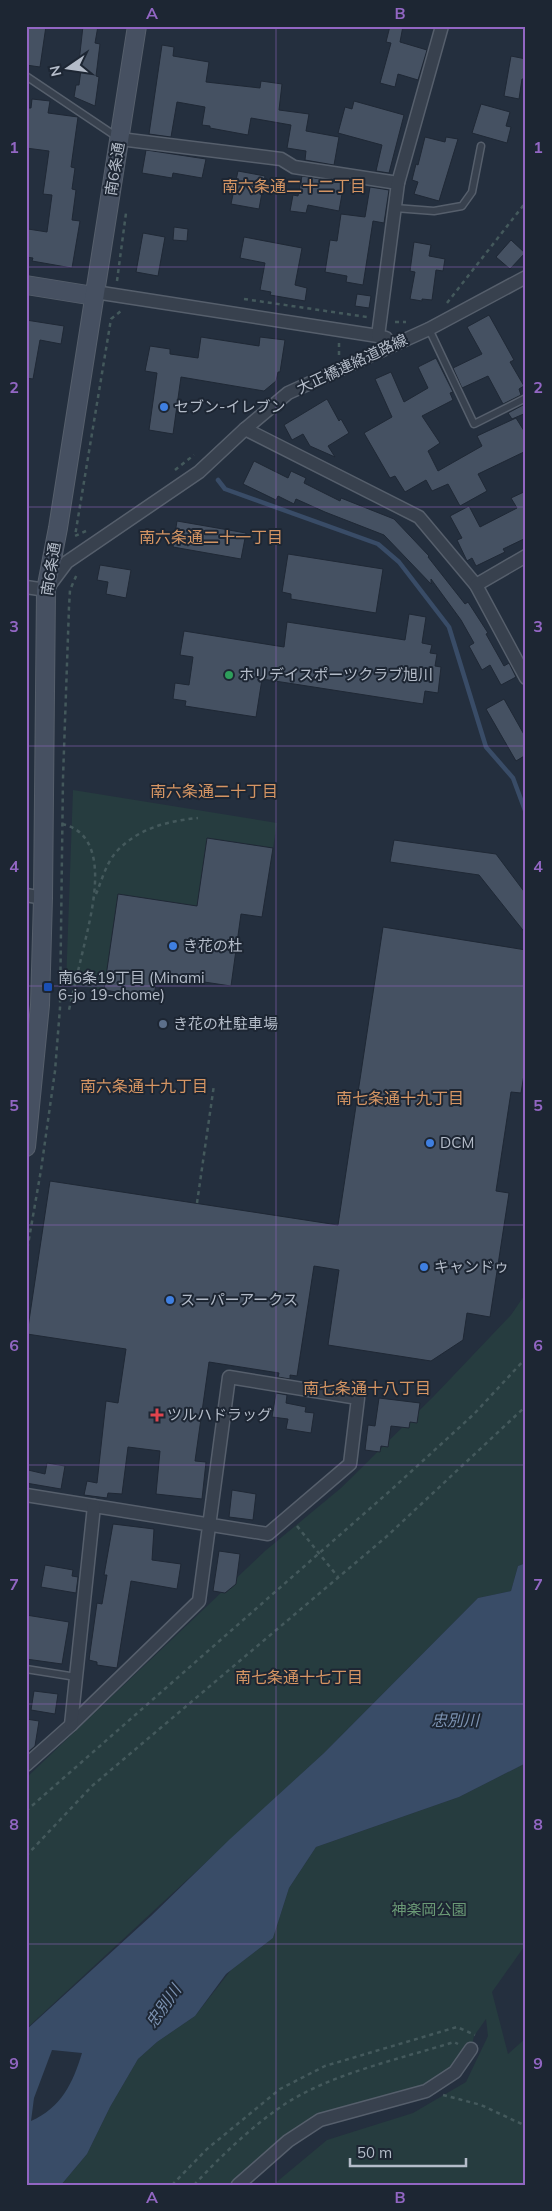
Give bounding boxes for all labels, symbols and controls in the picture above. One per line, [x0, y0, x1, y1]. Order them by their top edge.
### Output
text: A [146, 3, 158, 23]
text: B [394, 3, 406, 23]
north arrow [42, 42, 92, 92]
text: N [45, 64, 65, 78]
text: 1 [9, 137, 19, 157]
text: 1 [533, 137, 543, 157]
street label: 南6条通 [101, 141, 128, 197]
district label: 南六条通二十二丁目 [222, 176, 366, 196]
street label: 大正橋連絡道路線 [293, 330, 410, 398]
text: 2 [9, 377, 19, 397]
text: 2 [533, 377, 543, 397]
place label: セブン-イレブン [174, 397, 285, 416]
marker: セブン-イレブン [158, 401, 170, 413]
district label: 南六条通二十一丁目 [139, 527, 283, 547]
street label: 南6条通 [37, 541, 64, 597]
text: 3 [9, 616, 19, 636]
text: 3 [533, 616, 543, 636]
place label: ホリデイスポーツクラブ旭川 [239, 665, 433, 684]
marker: ホリデイスポーツクラブ旭川 [223, 669, 235, 681]
district label: 南六条通二十丁目 [150, 781, 278, 801]
text: 4 [9, 856, 19, 876]
text: 4 [533, 856, 543, 876]
place label: き花の杜 [183, 936, 243, 955]
marker: き花の杜 [167, 940, 179, 952]
place label: 南6条19丁目 (Minami 6-jo 19-chome) [58, 968, 205, 1004]
marker: 南6条19丁目 (Minami 6-jo 19-chome) [42, 981, 54, 993]
place label: き花の杜駐車場 [173, 1014, 278, 1033]
marker: き花の杜駐車場 [157, 1018, 169, 1030]
district label: 南六条通十九丁目 [80, 1076, 208, 1096]
district label: 南七条通十九丁目 [336, 1088, 464, 1108]
text: 5 [9, 1095, 19, 1115]
text: 5 [533, 1095, 543, 1115]
place label: DCM [440, 1133, 474, 1152]
marker: DCM [424, 1137, 436, 1149]
place label: キャンドゥ [434, 1257, 509, 1276]
marker: キャンドゥ [418, 1261, 430, 1273]
place label: スーパーアークス [180, 1290, 298, 1309]
marker: スーパーアークス [164, 1294, 176, 1306]
text: 6 [9, 1335, 19, 1355]
text: 6 [533, 1335, 543, 1355]
district label: 南七条通十八丁目 [303, 1378, 431, 1398]
place label: ツルハドラッグ [167, 1405, 272, 1424]
marker: ツルハドラッグ [151, 1409, 163, 1421]
text: 7 [9, 1574, 19, 1594]
text: 7 [533, 1574, 543, 1594]
district label: 南七条通十七丁目 [235, 1667, 363, 1687]
water label: 忠別川 [431, 1710, 481, 1730]
text: 8 [9, 1814, 19, 1834]
text: 8 [533, 1814, 543, 1834]
park label: 神楽岡公園 [391, 1900, 467, 1919]
water label: 忠別川 [141, 1979, 186, 2031]
text: 9 [9, 2053, 19, 2073]
text: 9 [533, 2053, 543, 2073]
scale bar [350, 2136, 466, 2168]
text: 50 m [357, 2143, 392, 2162]
text: A [146, 2187, 158, 2207]
text: B [394, 2187, 406, 2207]

